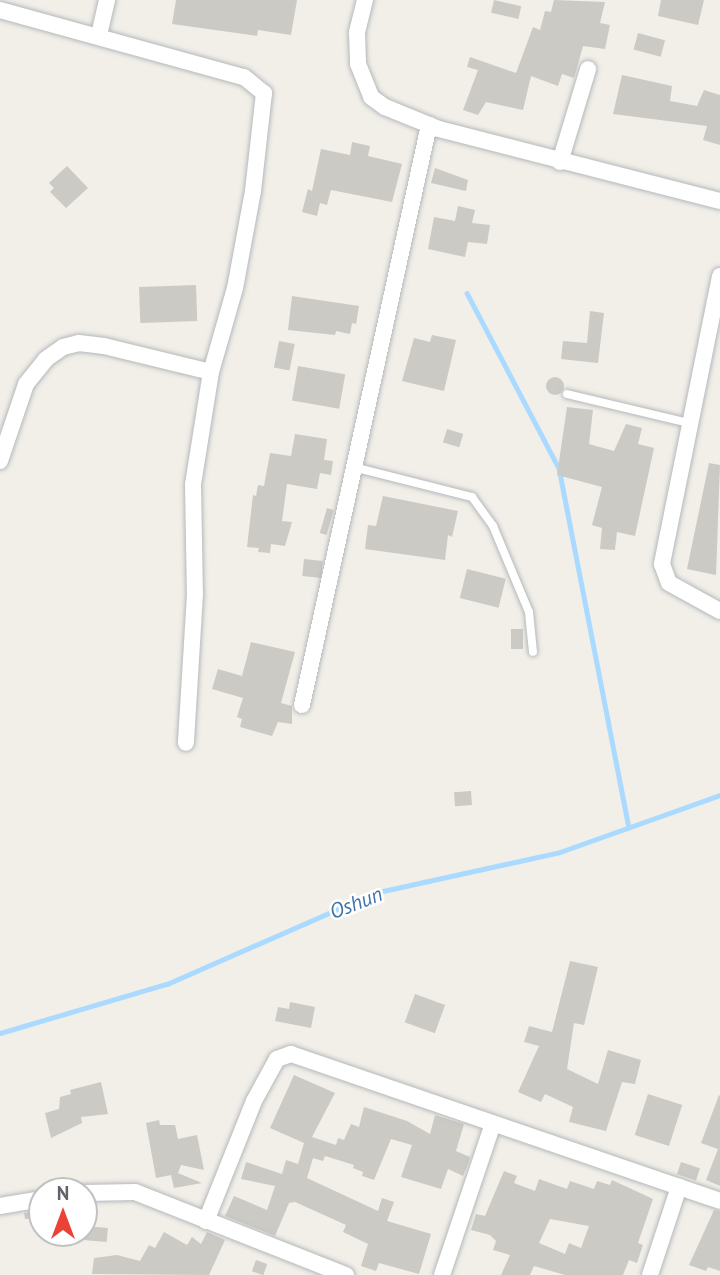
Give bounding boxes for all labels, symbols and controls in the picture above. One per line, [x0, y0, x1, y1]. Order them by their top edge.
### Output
water label: Oshun [326, 881, 386, 925]
north arrow [28, 1177, 98, 1247]
text: N [57, 1181, 69, 1205]

